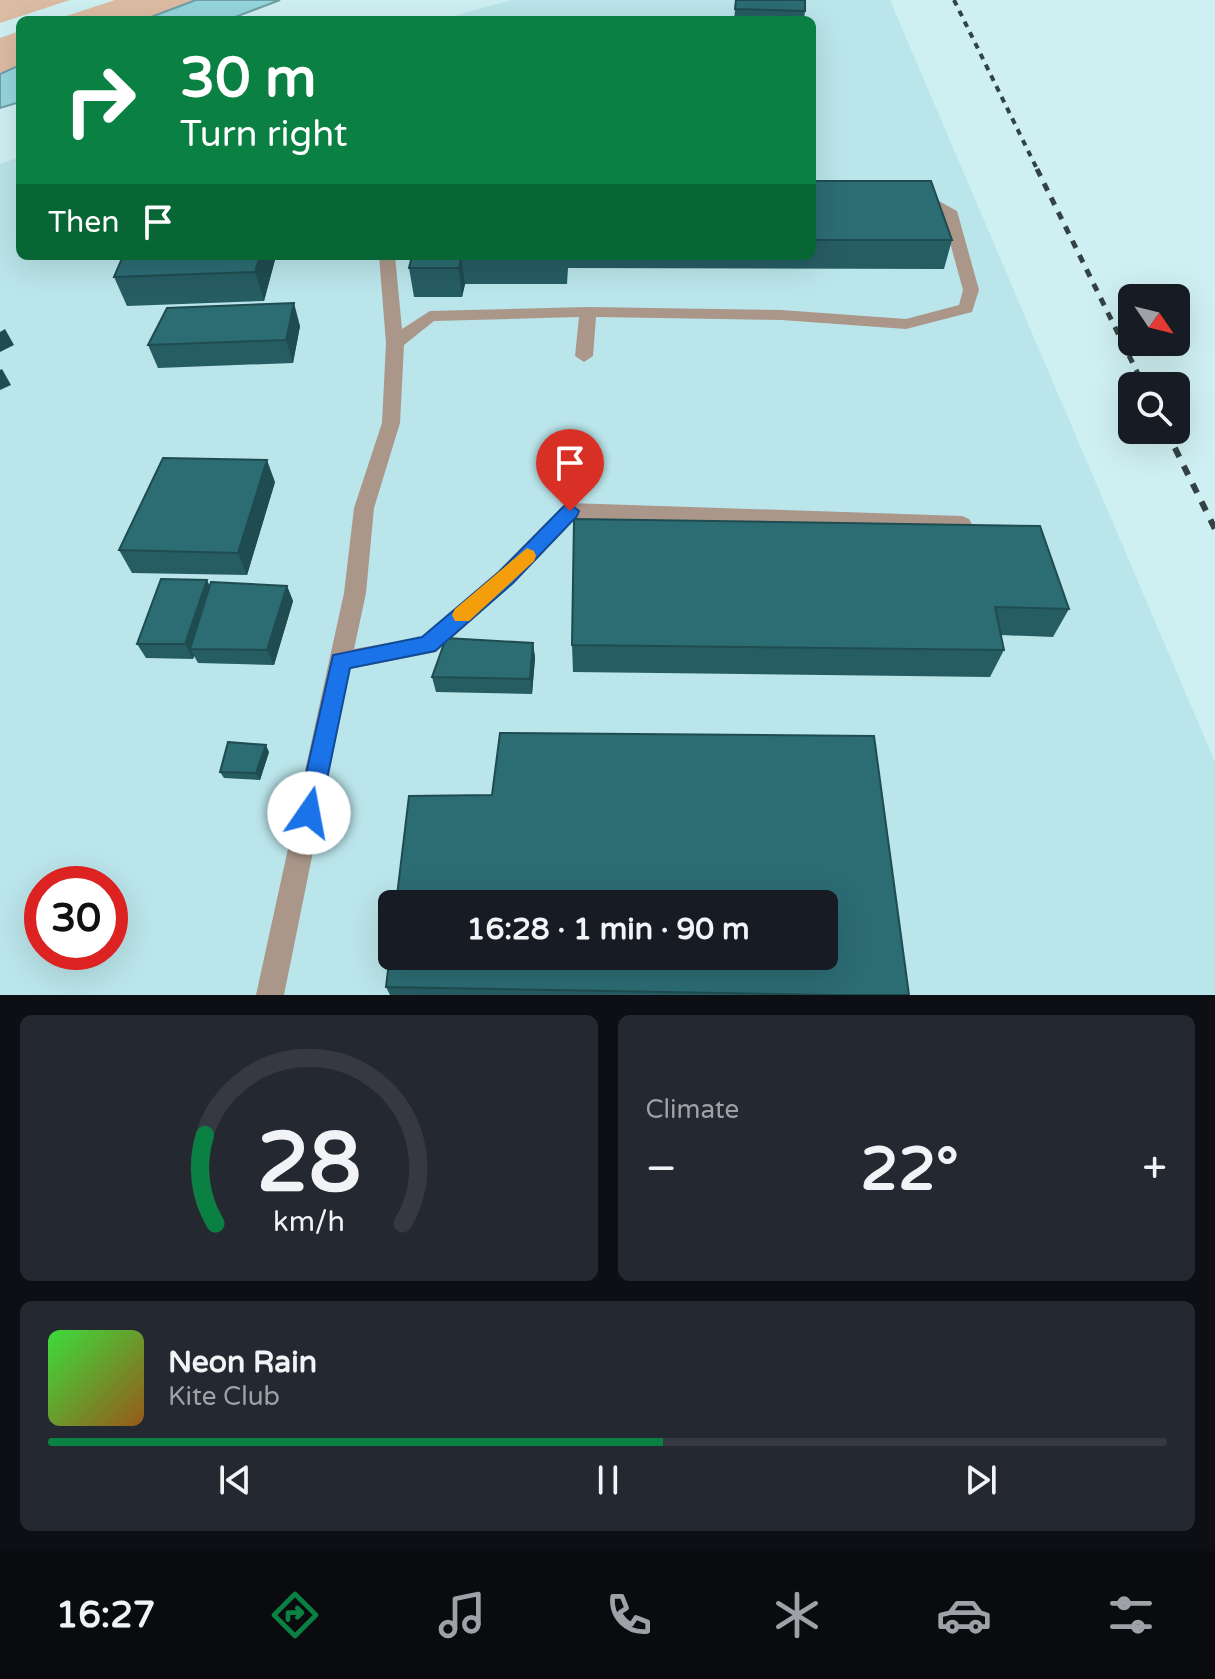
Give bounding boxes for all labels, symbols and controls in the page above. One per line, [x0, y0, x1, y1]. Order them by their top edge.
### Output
text: 30 m [180, 45, 316, 112]
icon: right [48, 48, 152, 152]
text: Turn right [180, 113, 347, 156]
icon: arrive [136, 200, 180, 244]
text: Then [48, 204, 120, 241]
north arrow [1118, 284, 1190, 356]
map controls [1118, 284, 1190, 444]
button: search [1118, 372, 1190, 444]
pin [536, 429, 604, 511]
icon: arrive [548, 441, 592, 485]
position arrow [267, 771, 351, 855]
speed limit sign: 30 [24, 866, 128, 970]
text: 16:28 · 1 min · 90 m [467, 911, 749, 948]
text: Climate [646, 1094, 739, 1125]
text: 28 [257, 1114, 361, 1214]
text: 22° [861, 1134, 959, 1206]
text: − [646, 1143, 677, 1196]
text: + [1142, 1143, 1167, 1196]
text: km/h [273, 1205, 345, 1239]
text: Neon Rain [168, 1344, 317, 1381]
text: Kite Club [168, 1381, 280, 1412]
icon: previous [213, 1458, 257, 1502]
icon: pause [586, 1458, 630, 1502]
icon: next [959, 1458, 1003, 1502]
icon: directions [267, 1587, 323, 1643]
icon: music [434, 1587, 490, 1643]
icon: phone [601, 1587, 657, 1643]
icon: climate [769, 1587, 825, 1643]
icon: car [936, 1587, 992, 1643]
icon: filters [1103, 1587, 1159, 1643]
text: 16:27 [56, 1594, 155, 1637]

